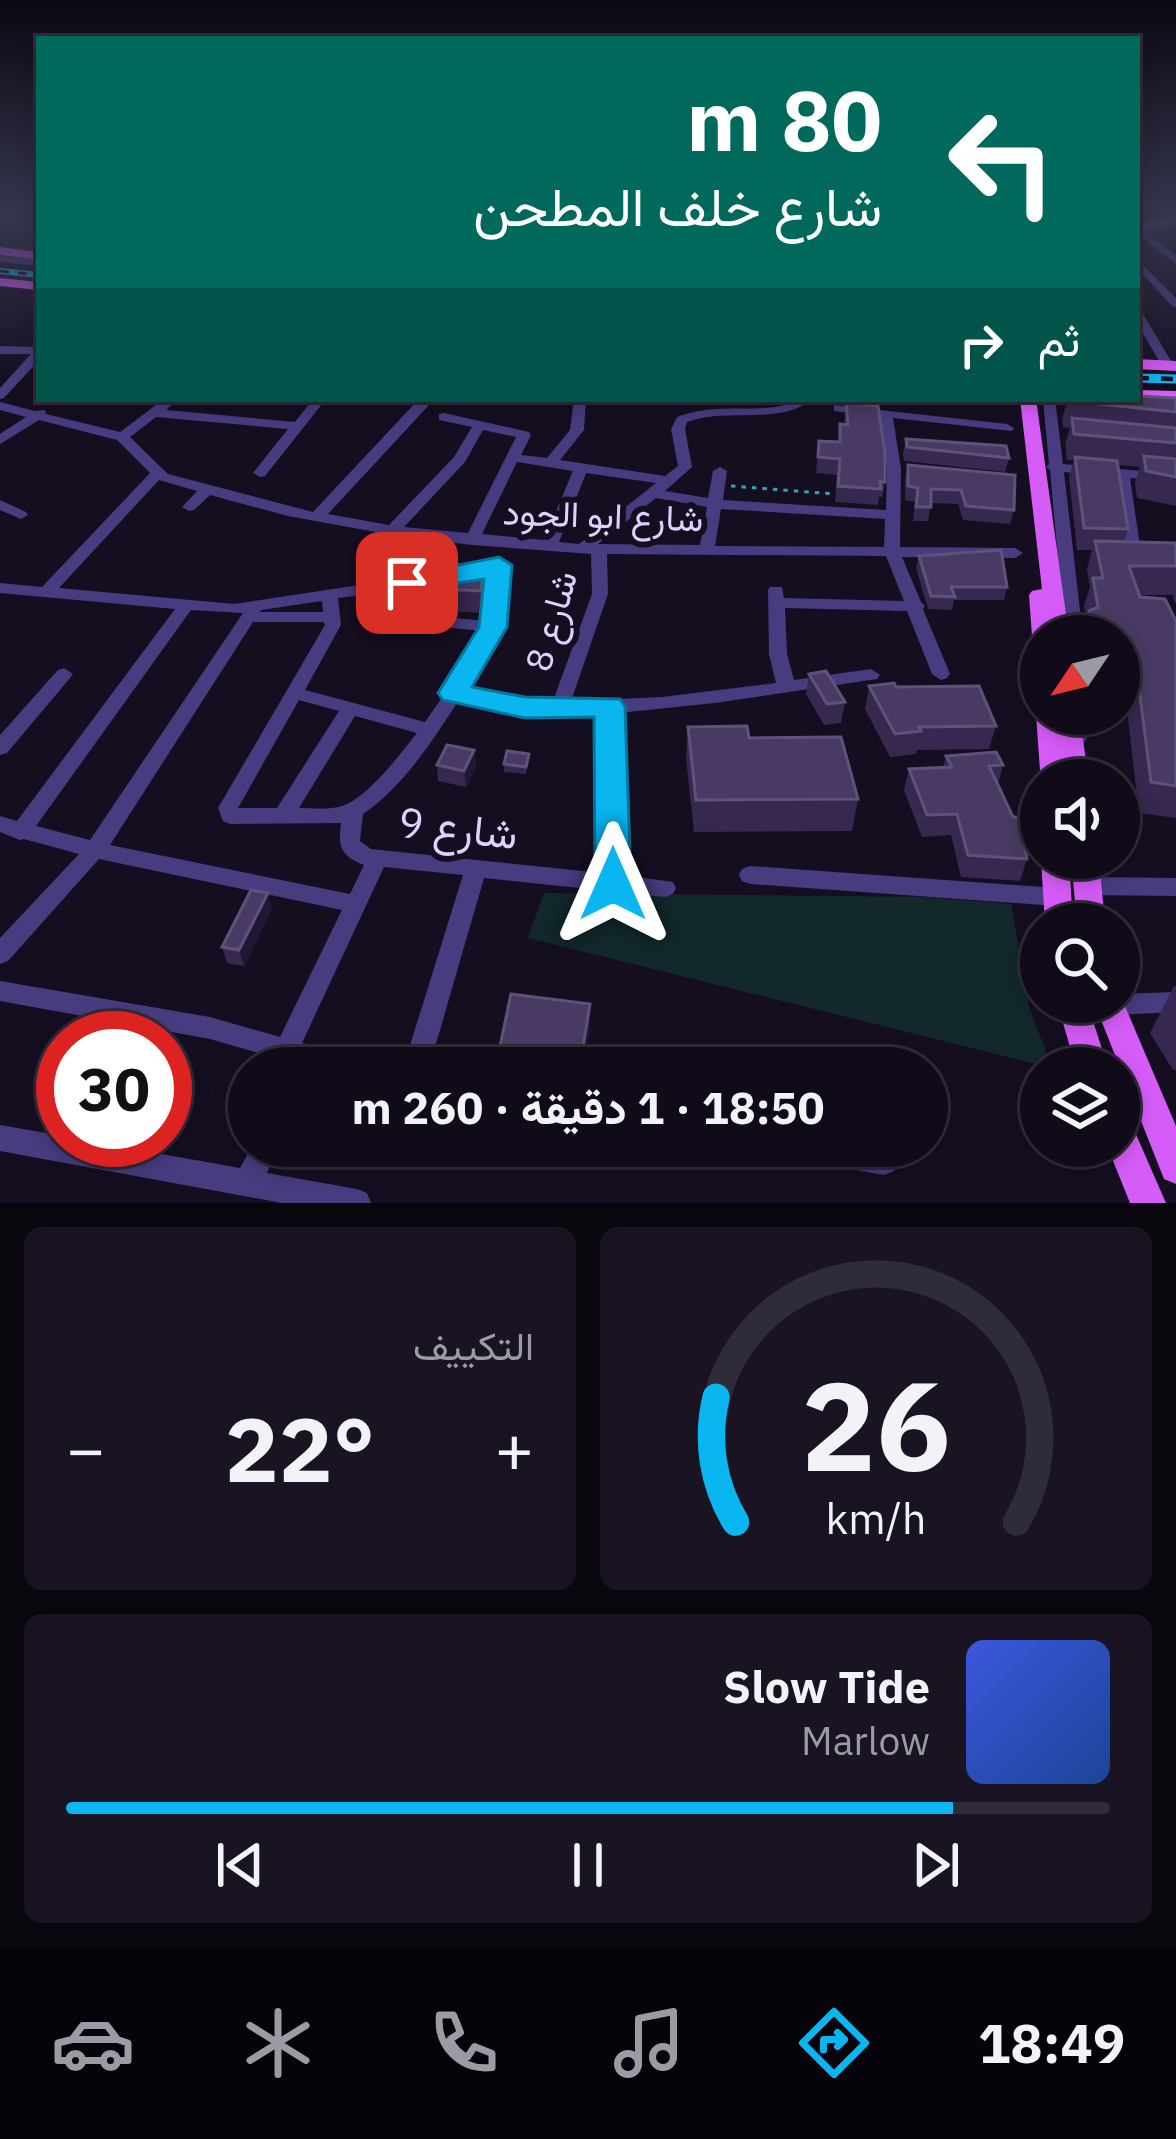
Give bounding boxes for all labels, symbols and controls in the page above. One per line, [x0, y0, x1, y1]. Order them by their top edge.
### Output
text: 80 m [686, 65, 882, 174]
icon: left [924, 84, 1080, 240]
text: شارع خلف المطحن [473, 171, 882, 241]
text: ثم [1038, 310, 1080, 368]
icon: right [948, 312, 1014, 378]
street label: شارع ابو الجود [502, 488, 704, 543]
pin [356, 532, 458, 634]
icon: arrive [374, 550, 440, 616]
street label: شارع 8 [514, 565, 589, 677]
north arrow [1020, 615, 1140, 735]
map controls [1020, 615, 1140, 1167]
button: sound [1020, 759, 1140, 879]
street label: شارع 9 [395, 794, 520, 863]
position arrow [550, 821, 676, 947]
button: search [1020, 903, 1140, 1023]
speed limit sign: 30 [36, 1011, 192, 1167]
button: layers [1020, 1047, 1140, 1167]
text: 18:50 · 1 دقيقة · 260 m [351, 1078, 825, 1136]
text: التكييف [413, 1320, 534, 1371]
text: 26 [801, 1343, 951, 1505]
text: 22° [225, 1390, 375, 1507]
text: − [66, 1405, 106, 1491]
text: + [494, 1405, 534, 1491]
text: km/h [826, 1489, 926, 1545]
text: Slow Tide [723, 1657, 930, 1715]
text: Marlow [801, 1715, 930, 1766]
icon: previous [207, 1832, 273, 1898]
icon: pause [555, 1832, 621, 1898]
icon: next [903, 1832, 969, 1898]
icon: car [51, 2001, 135, 2085]
icon: climate [236, 2001, 320, 2085]
icon: phone [422, 2001, 506, 2085]
icon: music [607, 2001, 691, 2085]
icon: directions [792, 2001, 876, 2085]
text: 18:49 [978, 2008, 1125, 2078]

